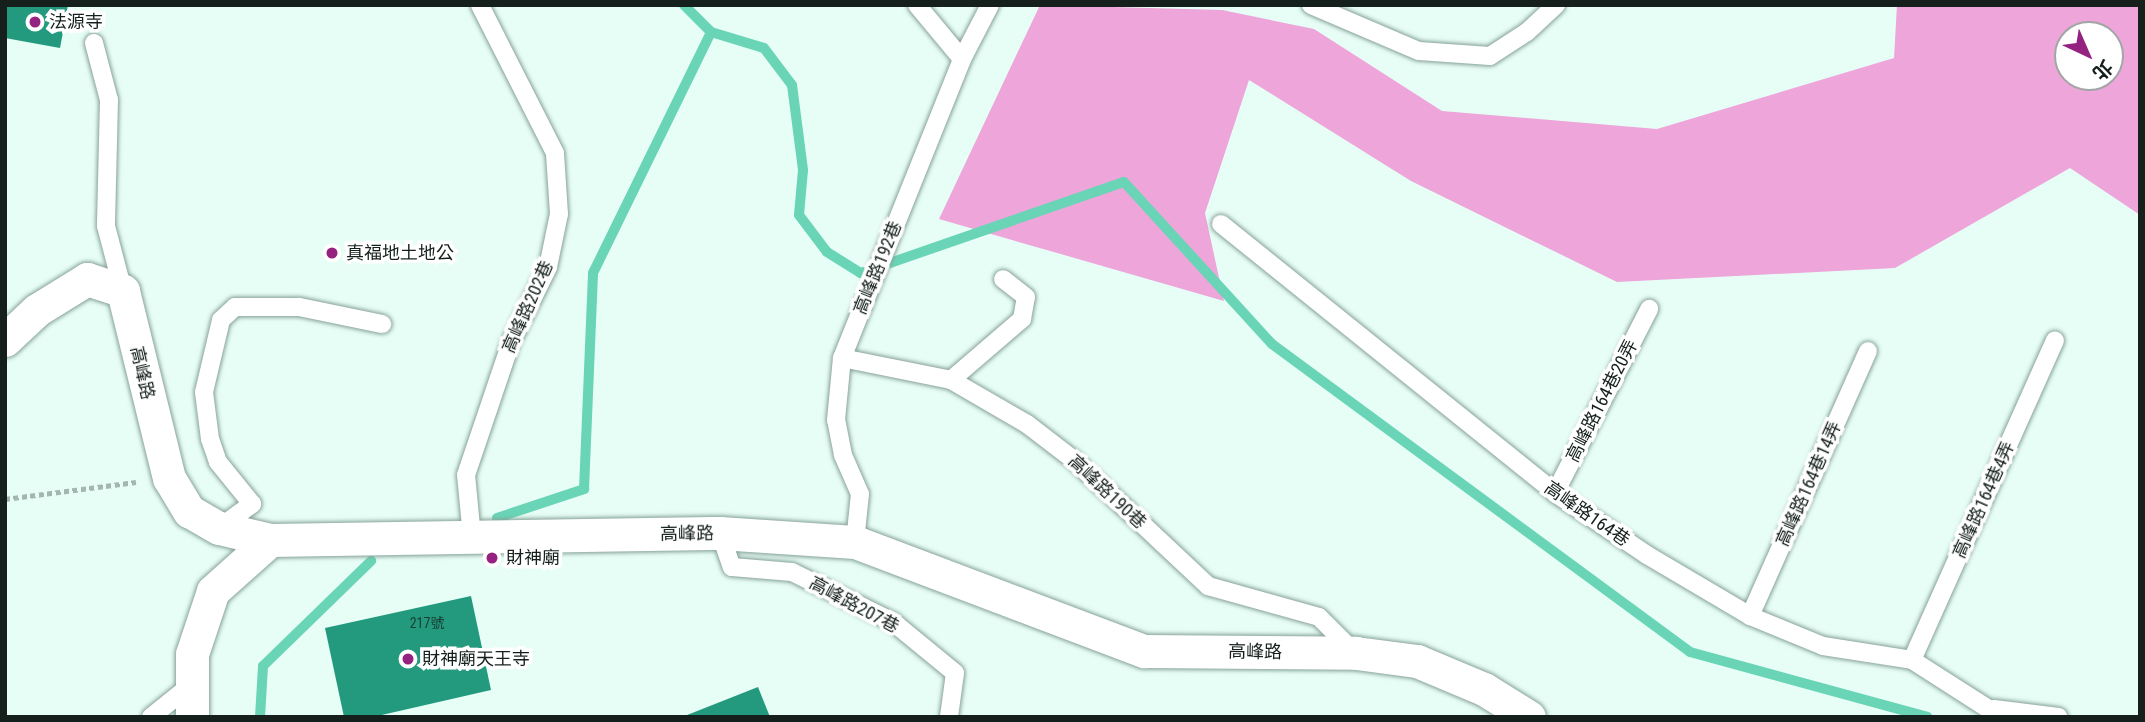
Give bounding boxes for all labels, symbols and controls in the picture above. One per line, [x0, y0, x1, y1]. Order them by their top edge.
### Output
place label: 法源寺 [49, 11, 103, 33]
marker: 法源寺 [27, 14, 43, 30]
north arrow [2054, 21, 2124, 91]
text: 北 [2088, 55, 2117, 85]
street label: 高峰路192巷 [850, 218, 906, 318]
place label: 真福地土地公 [346, 242, 454, 264]
marker: 真福地土地公 [324, 245, 340, 261]
street label: 高峰路202巷 [498, 258, 558, 356]
street label: 高峰路164巷20弄 [1562, 336, 1642, 466]
street label: 高峰路 [125, 344, 159, 402]
street label: 高峰路164巷14弄 [1772, 418, 1846, 550]
street label: 高峰路164巷4弄 [1949, 438, 2019, 562]
street label: 高峰路190巷 [1064, 450, 1150, 534]
street label: 高峰路164巷 [1540, 477, 1634, 551]
street label: 高峰路 [660, 523, 714, 545]
place label: 財神廟 [506, 547, 560, 569]
marker: 財神廟 [484, 550, 500, 566]
street label: 高峰路207巷 [805, 572, 903, 638]
house number: 217號 [410, 615, 444, 631]
street label: 高峰路 [1228, 641, 1282, 663]
place label: 財神廟天王寺 [422, 648, 530, 670]
marker: 財神廟天王寺 [400, 651, 416, 667]

